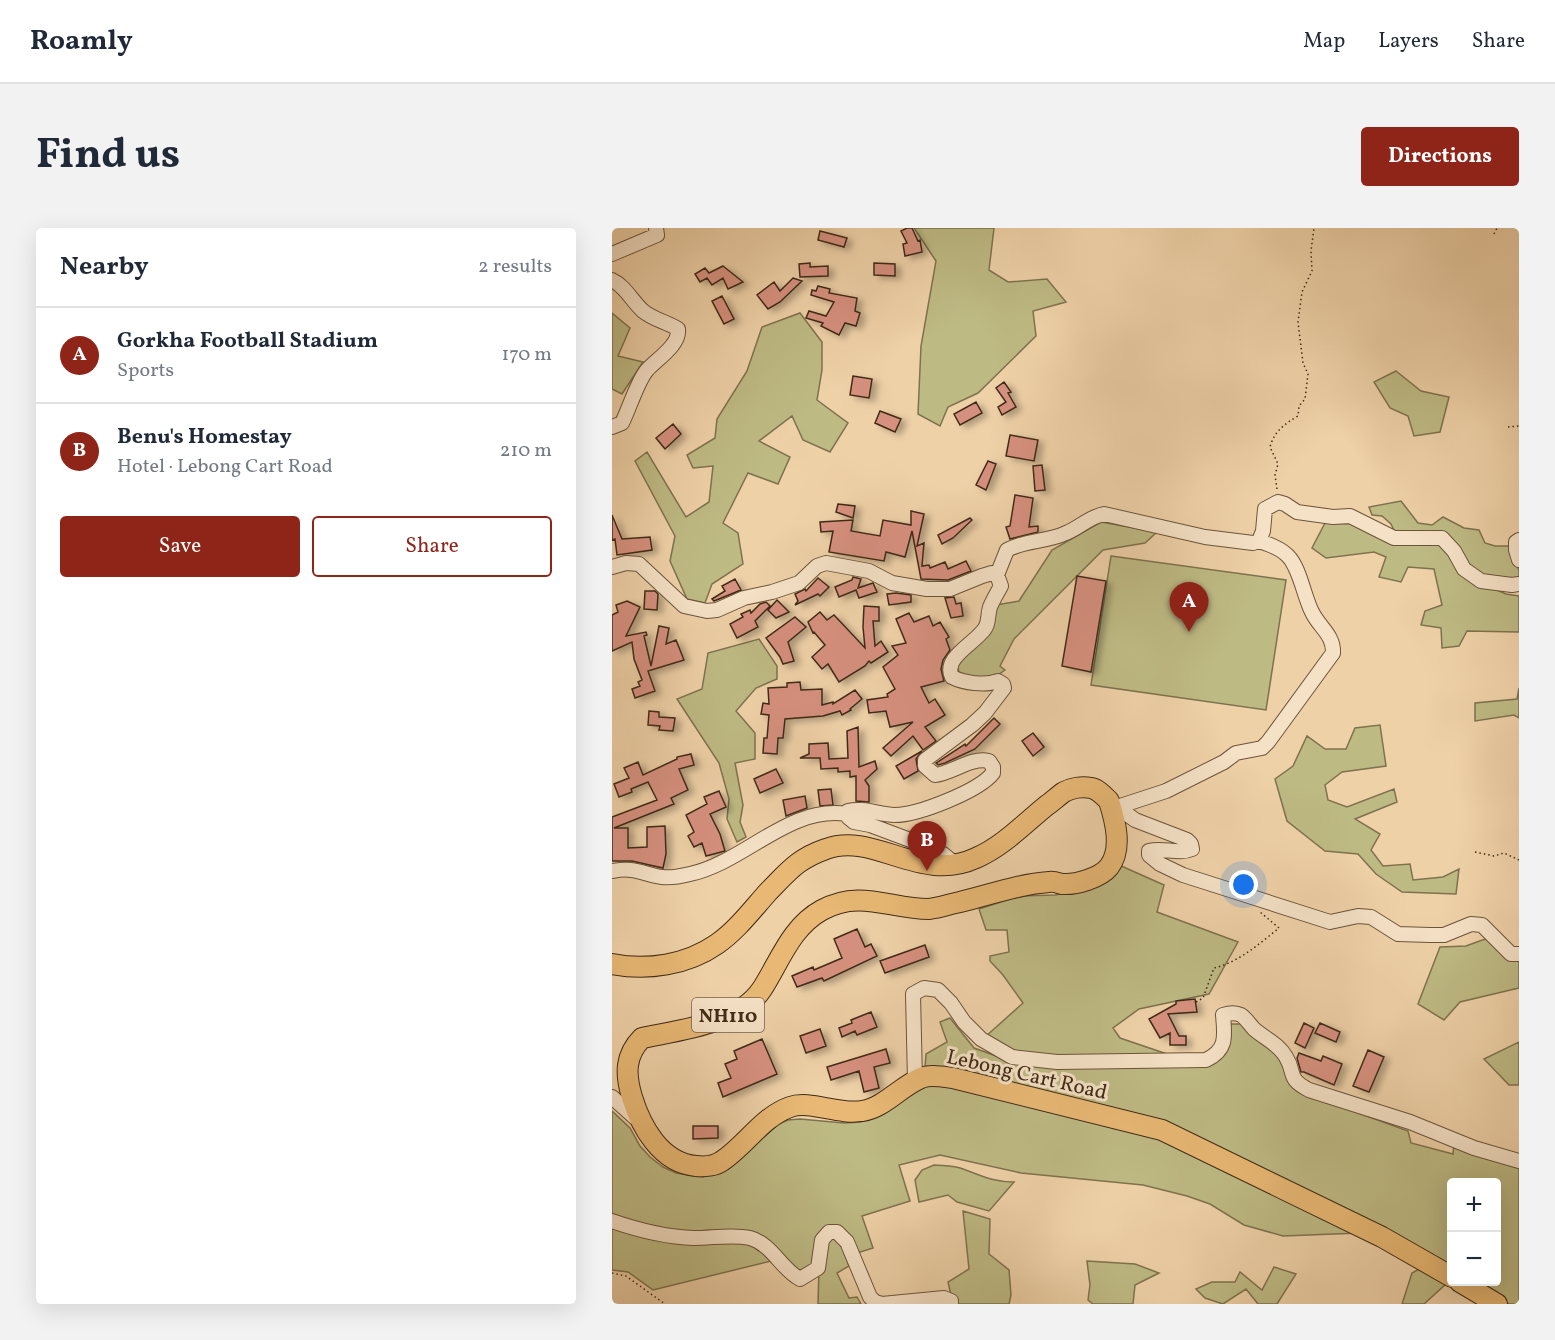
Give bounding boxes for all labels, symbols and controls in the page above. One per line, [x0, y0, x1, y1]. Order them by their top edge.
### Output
text: Roamly [30, 22, 133, 61]
text: Map [1303, 27, 1345, 56]
text: Layers [1378, 27, 1439, 56]
text: Share [1472, 27, 1525, 56]
text: Find us [36, 127, 180, 186]
button: Directions [1361, 127, 1519, 186]
text: Nearby [60, 249, 149, 285]
text: 2 results [478, 253, 552, 281]
text: Gorkha Football Stadium [117, 326, 378, 357]
text: A [72, 341, 87, 369]
text: 170 m [502, 341, 552, 369]
text: Sports [117, 357, 174, 385]
text: Benu's Homestay [117, 422, 292, 453]
text: B [73, 437, 86, 465]
text: 210 m [500, 437, 552, 465]
text: Hotel · Lebong Cart Road [117, 453, 333, 481]
button: Save [60, 516, 300, 577]
button: Share [312, 516, 552, 577]
pin: A [1170, 582, 1208, 632]
pin: B [908, 822, 946, 871]
your location [1229, 870, 1258, 899]
road number: NH110 [692, 998, 764, 1032]
street label: Lebong Cart Road [944, 1043, 1110, 1108]
map controls [1447, 1178, 1501, 1286]
button: + [1447, 1178, 1501, 1232]
button: − [1447, 1232, 1501, 1286]

